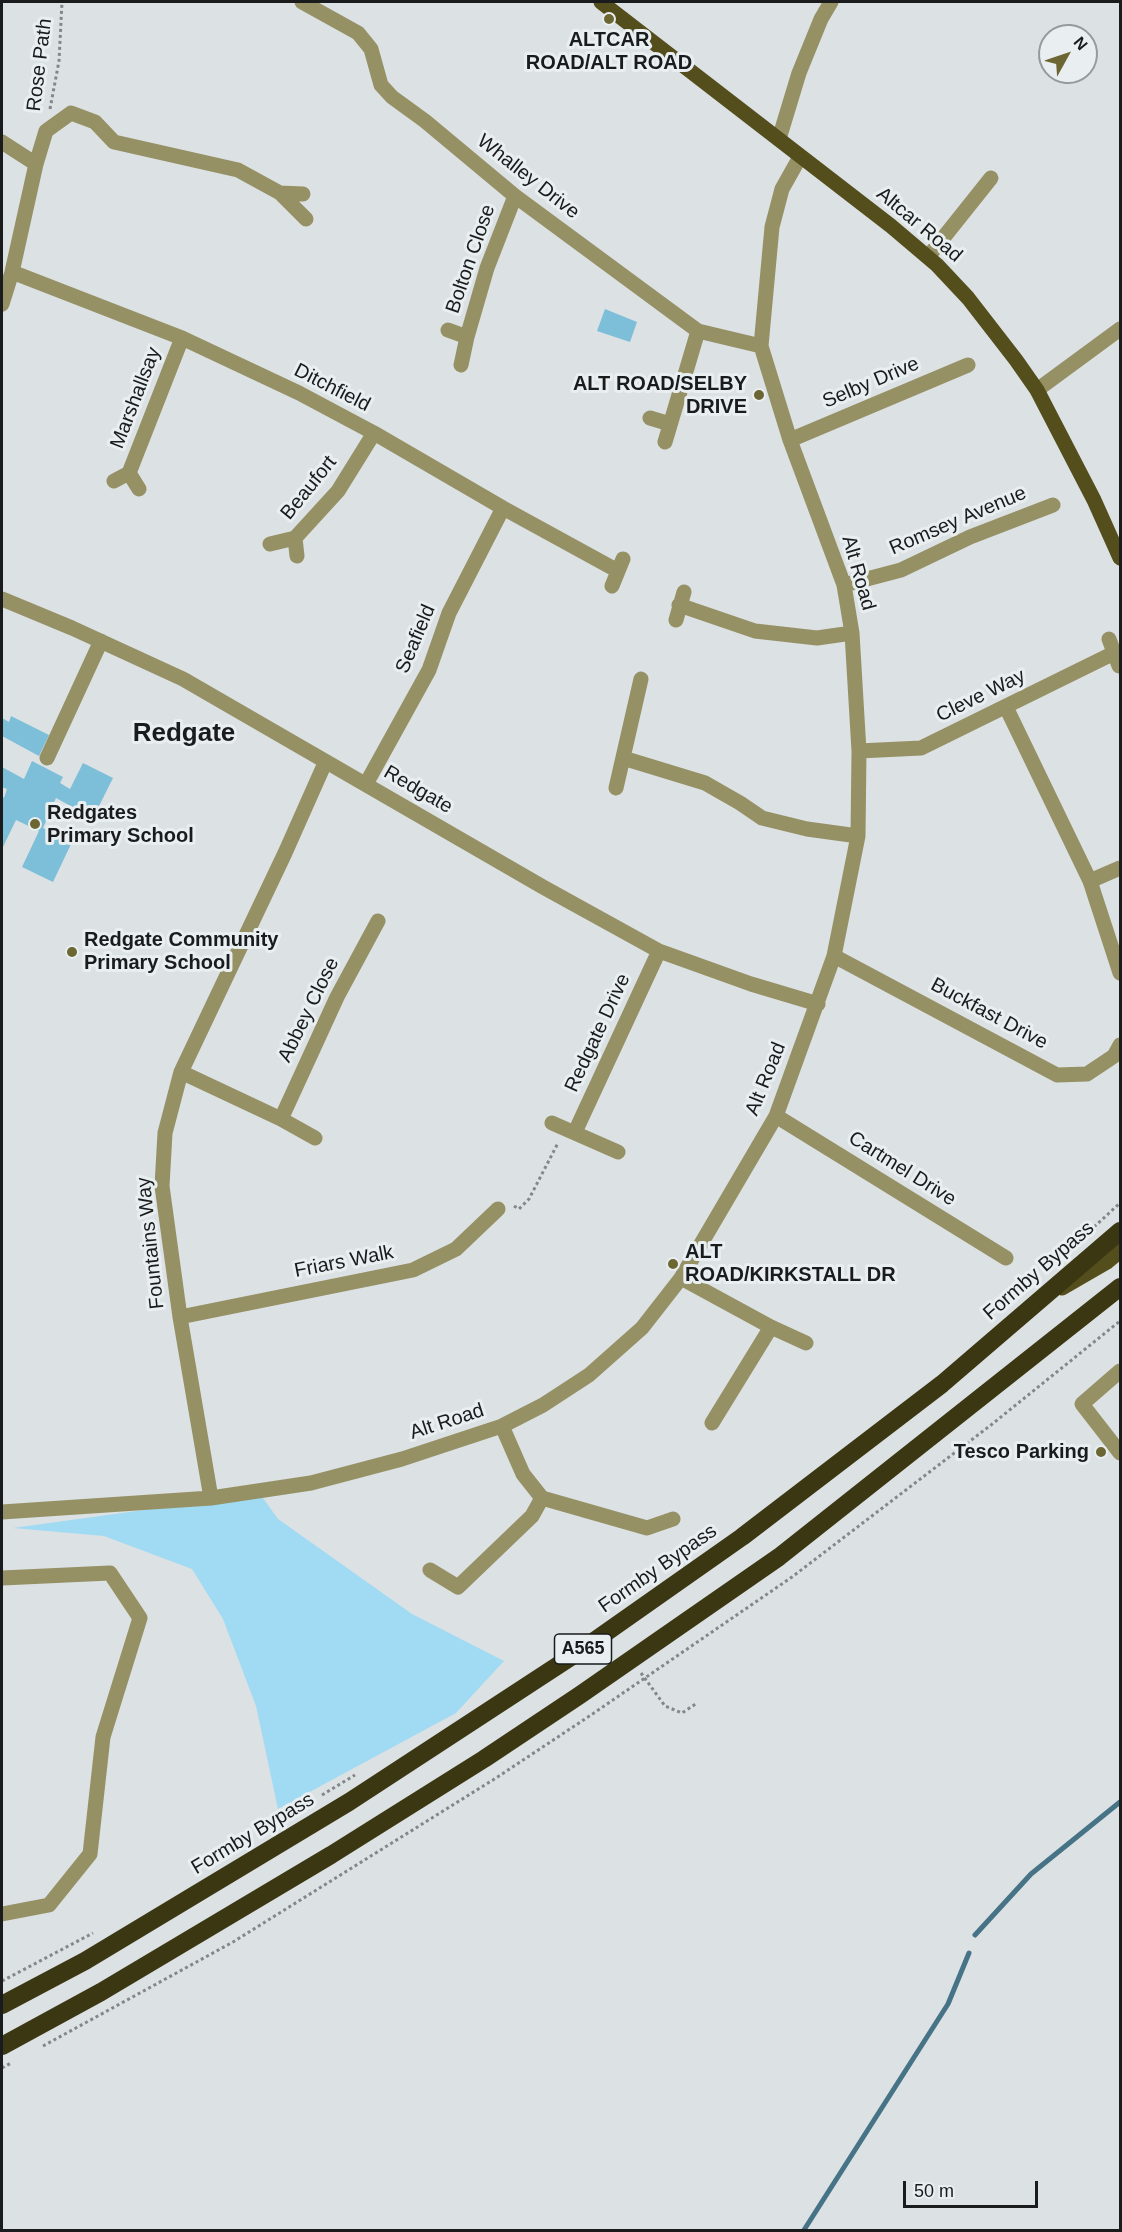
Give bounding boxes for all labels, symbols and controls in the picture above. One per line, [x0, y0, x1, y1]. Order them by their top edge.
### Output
marker: ALTCAR ROAD/ALT ROAD [602, 12, 616, 26]
street label: Rose Path [22, 17, 58, 113]
north arrow [1038, 24, 1098, 84]
place label: ALTCAR ROAD/ALT ROAD [526, 28, 692, 75]
text: N [1070, 34, 1091, 53]
street label: Whalley Drive [472, 130, 584, 224]
street label: Altcar Road [871, 182, 967, 268]
street label: Bolton Close [441, 201, 501, 317]
street label: Marshallsay [106, 344, 166, 452]
street label: Selby Drive [819, 352, 923, 414]
street label: Ditchfield [290, 359, 374, 417]
place label: ALT ROAD/SELBY DRIVE [573, 372, 747, 419]
marker: ALT ROAD/SELBY DRIVE [752, 388, 766, 402]
street label: Beaufort [276, 451, 342, 525]
street label: Romsey Avenue [886, 481, 1030, 561]
street label: Alt Road [836, 533, 880, 613]
street label: Seafield [391, 601, 441, 677]
street label: Cleve Way [933, 664, 1029, 728]
district label: Redgate [133, 718, 235, 750]
street label: Redgate [379, 761, 457, 819]
place label: Redgates Primary School [47, 801, 194, 848]
marker: Redgates Primary School [28, 817, 42, 831]
place label: Redgate Community Primary School [84, 928, 278, 975]
marker: Redgate Community Primary School [65, 945, 79, 959]
street label: Abbey Close [273, 954, 345, 1066]
street label: Redgate Drive [560, 970, 636, 1096]
street label: Buckfast Drive [926, 973, 1052, 1055]
street label: Alt Road [741, 1039, 791, 1119]
street label: Cartmel Drive [844, 1126, 960, 1212]
street label: Fountains Way [132, 1176, 170, 1310]
street label: Formby Bypass [979, 1216, 1099, 1326]
place label: ALT ROAD/KIRKSTALL DR [685, 1240, 896, 1287]
street label: Friars Walk [292, 1241, 396, 1283]
marker: ALT ROAD/KIRKSTALL DR [666, 1257, 680, 1271]
street label: Alt Road [407, 1399, 487, 1445]
place label: Tesco Parking [954, 1440, 1089, 1464]
marker: Tesco Parking [1094, 1445, 1108, 1459]
street label: Formby Bypass [594, 1519, 722, 1619]
road number: A565 [554, 1634, 612, 1664]
street label: Formby Bypass [187, 1788, 319, 1880]
scale bar [906, 2169, 1041, 2207]
text: 50 m [914, 2181, 954, 2201]

